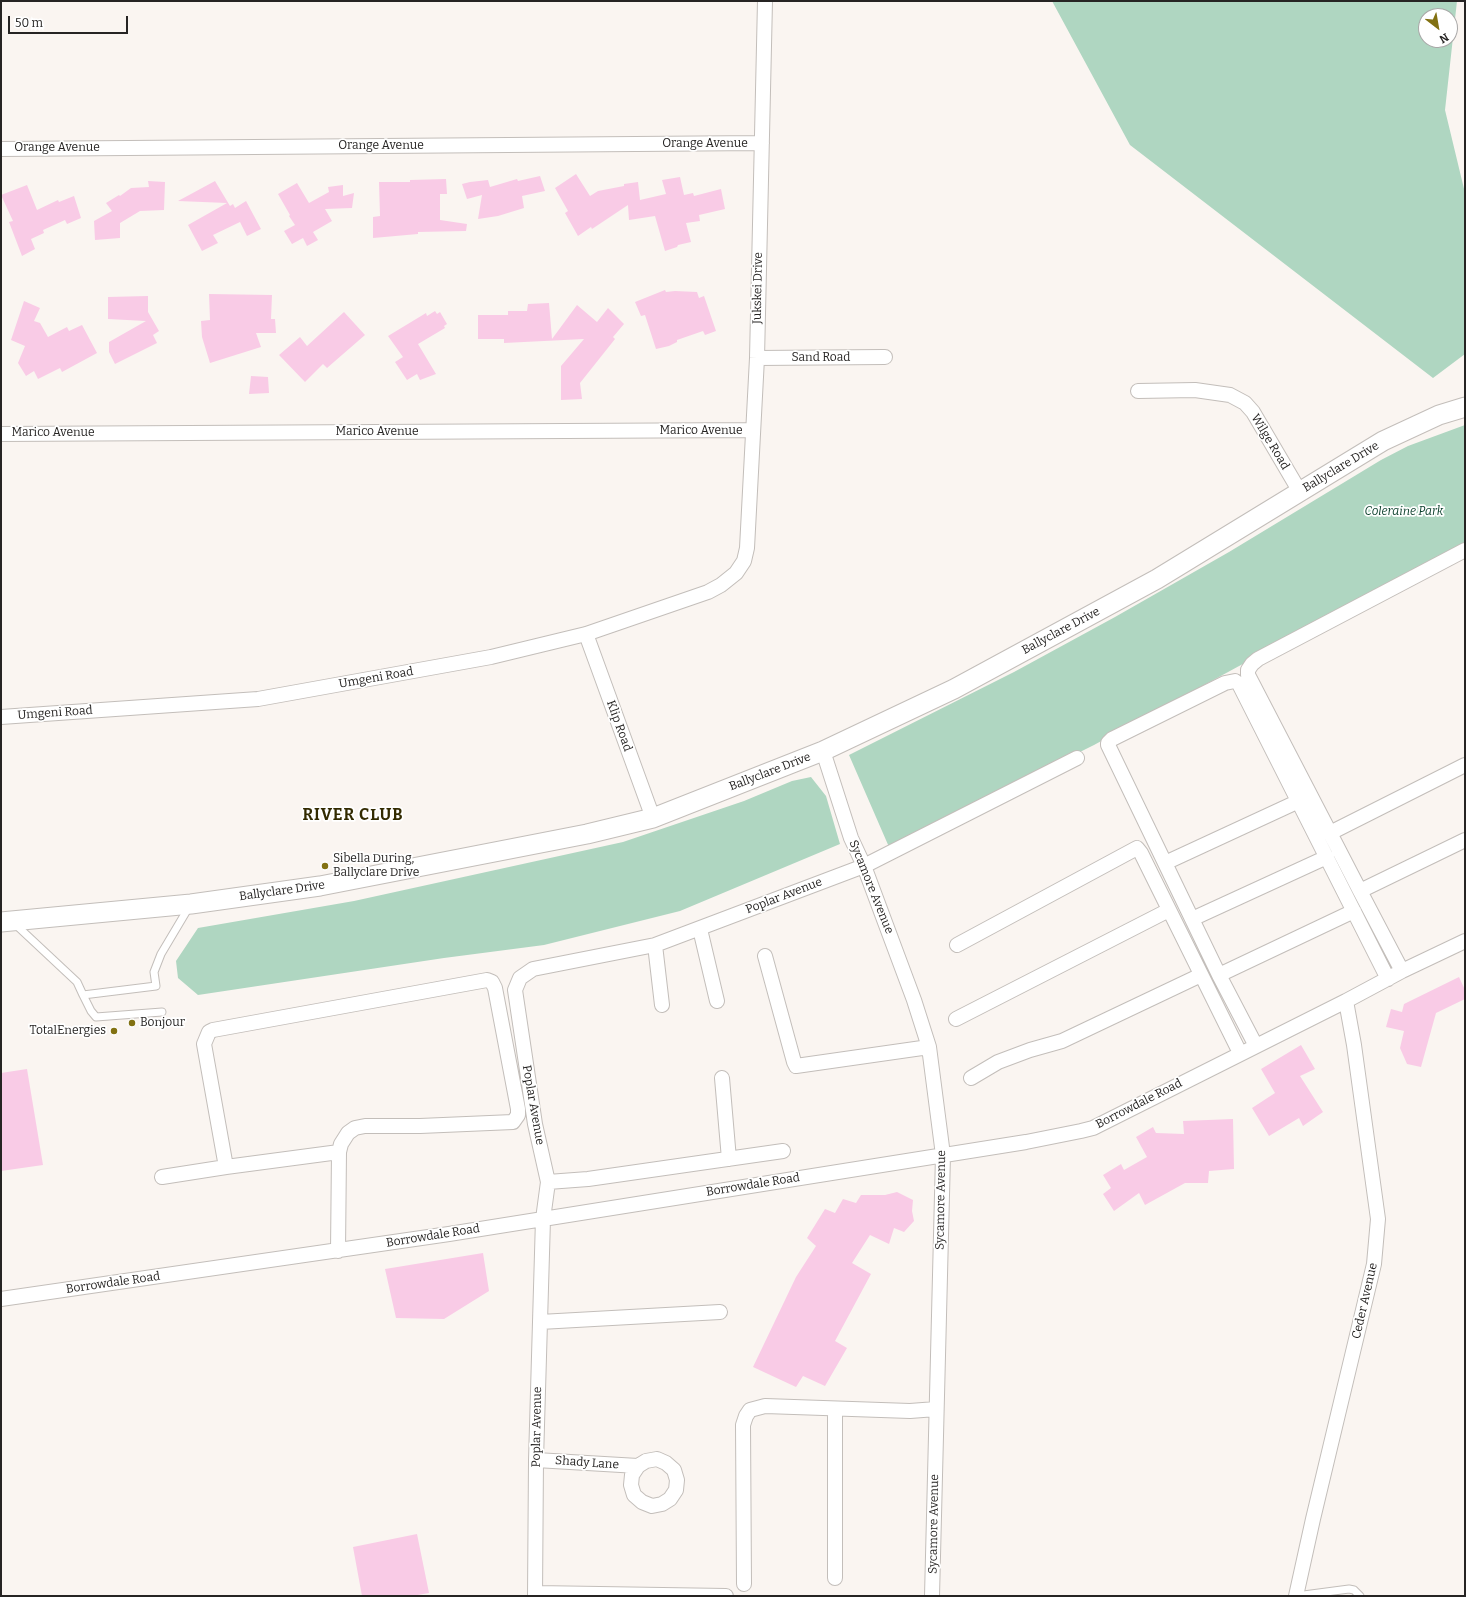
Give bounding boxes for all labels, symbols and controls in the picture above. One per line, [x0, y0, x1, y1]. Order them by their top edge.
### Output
scale bar [10, 8, 130, 34]
north arrow [1418, 8, 1458, 48]
text: 50 m [15, 16, 43, 30]
text: N [1437, 30, 1451, 46]
street label: Orange Avenue [662, 137, 748, 151]
street label: Orange Avenue [338, 139, 424, 153]
street label: Orange Avenue [14, 141, 100, 155]
street label: Jukskei Drive [750, 252, 766, 324]
street label: Sand Road [792, 351, 850, 365]
street label: Wilge Road [1248, 412, 1292, 472]
street label: Marico Avenue [659, 424, 743, 438]
street label: Marico Avenue [335, 425, 419, 439]
street label: Marico Avenue [11, 426, 95, 440]
street label: Ballyclare Drive [1300, 439, 1382, 495]
park label: Coleraine Park [1365, 505, 1443, 519]
street label: Ballyclare Drive [1020, 604, 1102, 658]
street label: Umgeni Road [338, 664, 414, 692]
street label: Klip Road [603, 698, 635, 754]
street label: Umgeni Road [17, 703, 93, 723]
street label: Ballyclare Drive [727, 750, 813, 794]
district label: RIVER CLUB [302, 806, 404, 826]
street label: Sycamore Avenue [846, 838, 896, 936]
place label: Sibella During, Ballyclare Drive [333, 852, 419, 880]
marker: Sibella During, Ballyclare Drive [320, 861, 330, 871]
street label: Poplar Avenue [744, 875, 824, 917]
street label: Ballyclare Drive [238, 878, 326, 904]
place label: Bonjour [140, 1016, 185, 1030]
marker: Bonjour [127, 1018, 137, 1028]
place label: TotalEnergies [29, 1024, 106, 1038]
marker: TotalEnergies [109, 1026, 119, 1036]
street label: Poplar Avenue [519, 1064, 547, 1146]
street label: Borrowdale Road [1093, 1076, 1185, 1132]
street label: Sycamore Avenue [933, 1150, 949, 1250]
street label: Borrowdale Road [705, 1170, 801, 1200]
street label: Borrowdale Road [385, 1221, 481, 1251]
street label: Ceder Avenue [1349, 1262, 1381, 1340]
street label: Borrowdale Road [65, 1269, 161, 1297]
street label: Poplar Avenue [529, 1387, 545, 1467]
street label: Shady Lane [555, 1454, 619, 1472]
street label: Sycamore Avenue [926, 1474, 942, 1574]

